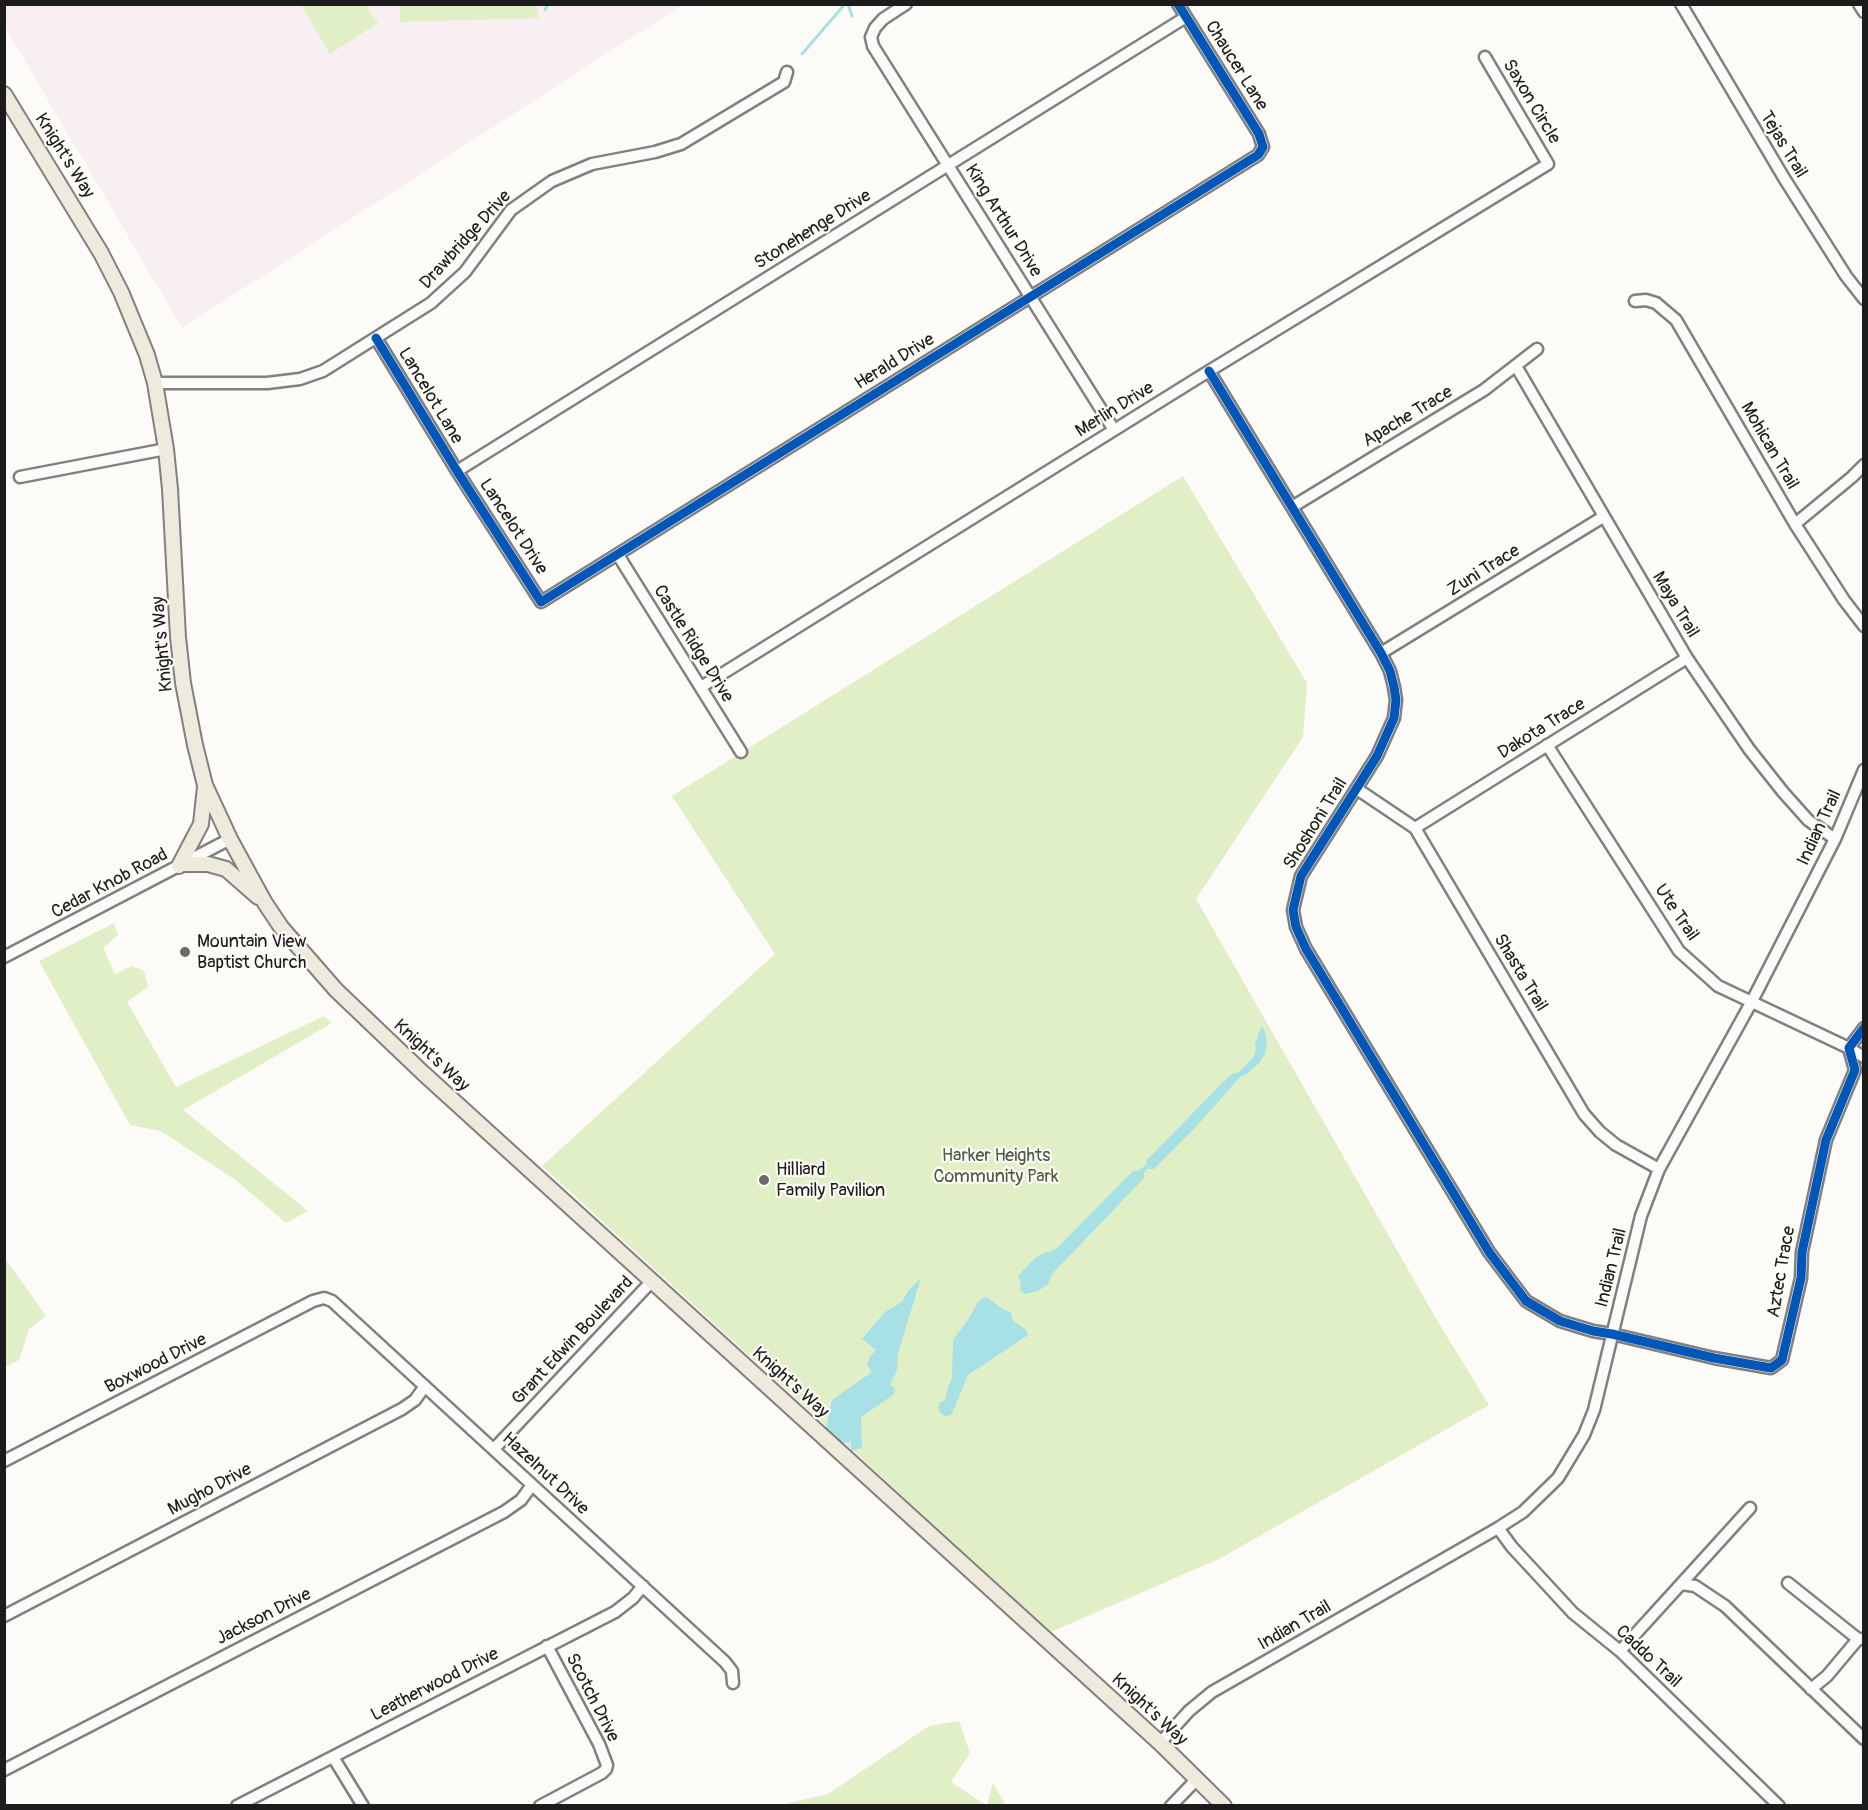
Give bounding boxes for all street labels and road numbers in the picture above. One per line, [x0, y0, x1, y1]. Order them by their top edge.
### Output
street label: Chaucer Lane [1200, 17, 1272, 115]
street label: Saxon Circle [1497, 56, 1565, 148]
street label: Tejas Trail [1755, 108, 1811, 182]
street label: Knight's Way [29, 110, 99, 202]
street label: King Arthur Drive [960, 161, 1046, 281]
street label: Stonehenge Drive [751, 185, 875, 275]
street label: Drawbridge Drive [416, 186, 516, 294]
street label: Herald Drive [851, 329, 939, 395]
street label: Lancelot Lane [393, 344, 467, 448]
street label: Merlin Drive [1072, 378, 1158, 442]
street label: Apache Trace [1359, 382, 1457, 452]
street label: Mohican Trail [1735, 398, 1803, 494]
street label: Lancelot Drive [474, 475, 552, 579]
street label: Zuni Trace [1444, 540, 1524, 602]
street label: Maya Trail [1647, 568, 1703, 642]
street label: Castle Ridge Drive [648, 581, 738, 707]
street label: Knight's Way [148, 595, 178, 693]
street label: Dakota Trace [1494, 694, 1590, 764]
street label: Shoshoni Trail [1279, 774, 1353, 874]
street label: Indian Trail [1793, 787, 1847, 869]
street label: Cedar Knob Road [48, 844, 172, 924]
street label: Ute Trail [1649, 881, 1703, 945]
street label: Shasta Trail [1488, 930, 1552, 1016]
street label: Knight's Way [388, 1015, 474, 1097]
street label: Aztec Trace [1763, 1225, 1801, 1319]
street label: Indian Trail [1592, 1226, 1632, 1310]
street label: Grant Edwin Boulevard [508, 1272, 638, 1410]
street label: Boxwood Drive [101, 1329, 211, 1399]
street label: Knight's Way [747, 1343, 833, 1423]
street label: Hazelnut Drive [497, 1428, 593, 1520]
street label: Mugho Drive [164, 1459, 256, 1521]
street label: Jackson Drive [213, 1584, 315, 1650]
street label: Indian Trail [1255, 1596, 1335, 1656]
street label: Caddo Trail [1611, 1621, 1685, 1693]
street label: Leatherwood Drive [368, 1643, 502, 1727]
street label: Scotch Drive [560, 1650, 624, 1746]
street label: Knight's Way [1106, 1669, 1192, 1751]

